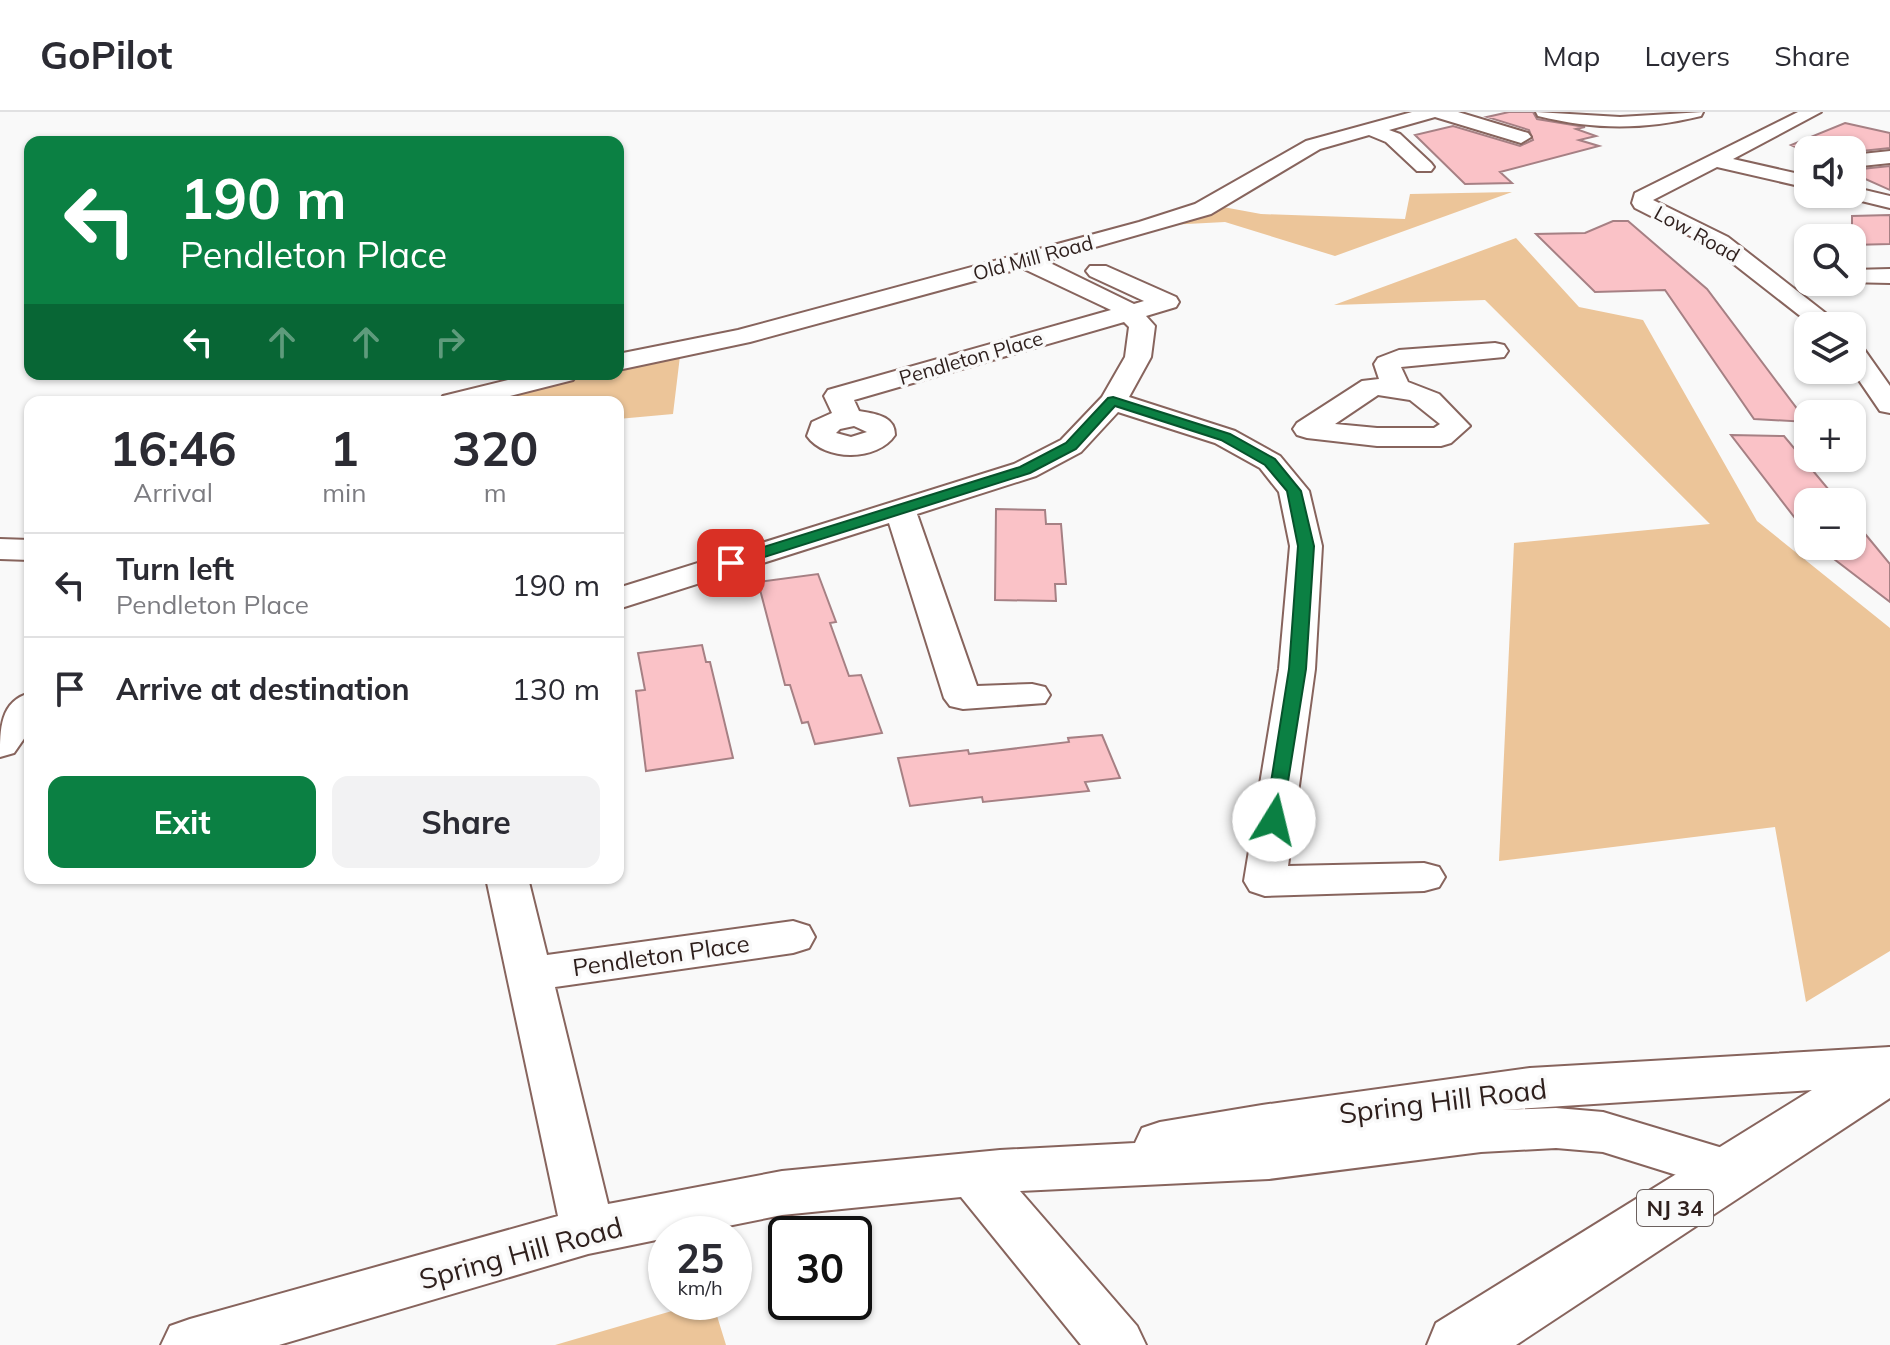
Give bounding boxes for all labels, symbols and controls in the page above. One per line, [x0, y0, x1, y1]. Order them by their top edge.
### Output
text: GoPilot [40, 31, 172, 79]
text: Map [1543, 38, 1600, 73]
text: Layers [1644, 38, 1730, 73]
text: Share [1774, 38, 1850, 73]
map controls [1794, 136, 1866, 560]
button: sound [1794, 136, 1866, 208]
text: 190 m [180, 163, 347, 233]
icon: left [48, 168, 152, 272]
street label: Low Road [1650, 200, 1744, 267]
button: search [1794, 224, 1866, 296]
street label: Old Mill Road [970, 230, 1096, 286]
text: Pendleton Place [180, 232, 447, 277]
button: layers [1794, 312, 1866, 384]
icon: left [176, 320, 220, 364]
icon: ahead [260, 320, 304, 364]
icon: ahead [344, 320, 388, 364]
icon: right [428, 320, 472, 364]
street label: Pendleton Place [896, 325, 1046, 390]
button: + [1794, 400, 1866, 472]
text: 16:46 [110, 418, 237, 478]
text: 1 [330, 418, 359, 478]
text: 320 [452, 418, 538, 478]
text: Arrival [133, 476, 213, 509]
text: min [322, 476, 366, 509]
text: m [484, 476, 507, 509]
button: − [1794, 488, 1866, 560]
pin [697, 529, 765, 597]
icon: arrive [709, 541, 753, 585]
text: Turn left [116, 550, 234, 588]
icon: left [48, 563, 92, 607]
text: 190 m [512, 566, 600, 604]
text: Pendleton Place [116, 588, 309, 621]
icon: arrive [48, 667, 92, 711]
text: Arrive at destination [116, 670, 410, 708]
text: 130 m [512, 670, 600, 708]
button: Exit [48, 776, 316, 868]
button: Share [332, 776, 600, 868]
position arrow [1232, 778, 1316, 862]
street label: Pendleton Place [571, 928, 751, 982]
street label: Spring Hill Road [1337, 1070, 1549, 1131]
road number: NJ 34 [1637, 1190, 1713, 1226]
street label: Spring Hill Road [415, 1209, 626, 1296]
speed limit sign: 30 [768, 1216, 872, 1320]
text: 25 [676, 1233, 724, 1283]
text: km/h [677, 1275, 723, 1300]

